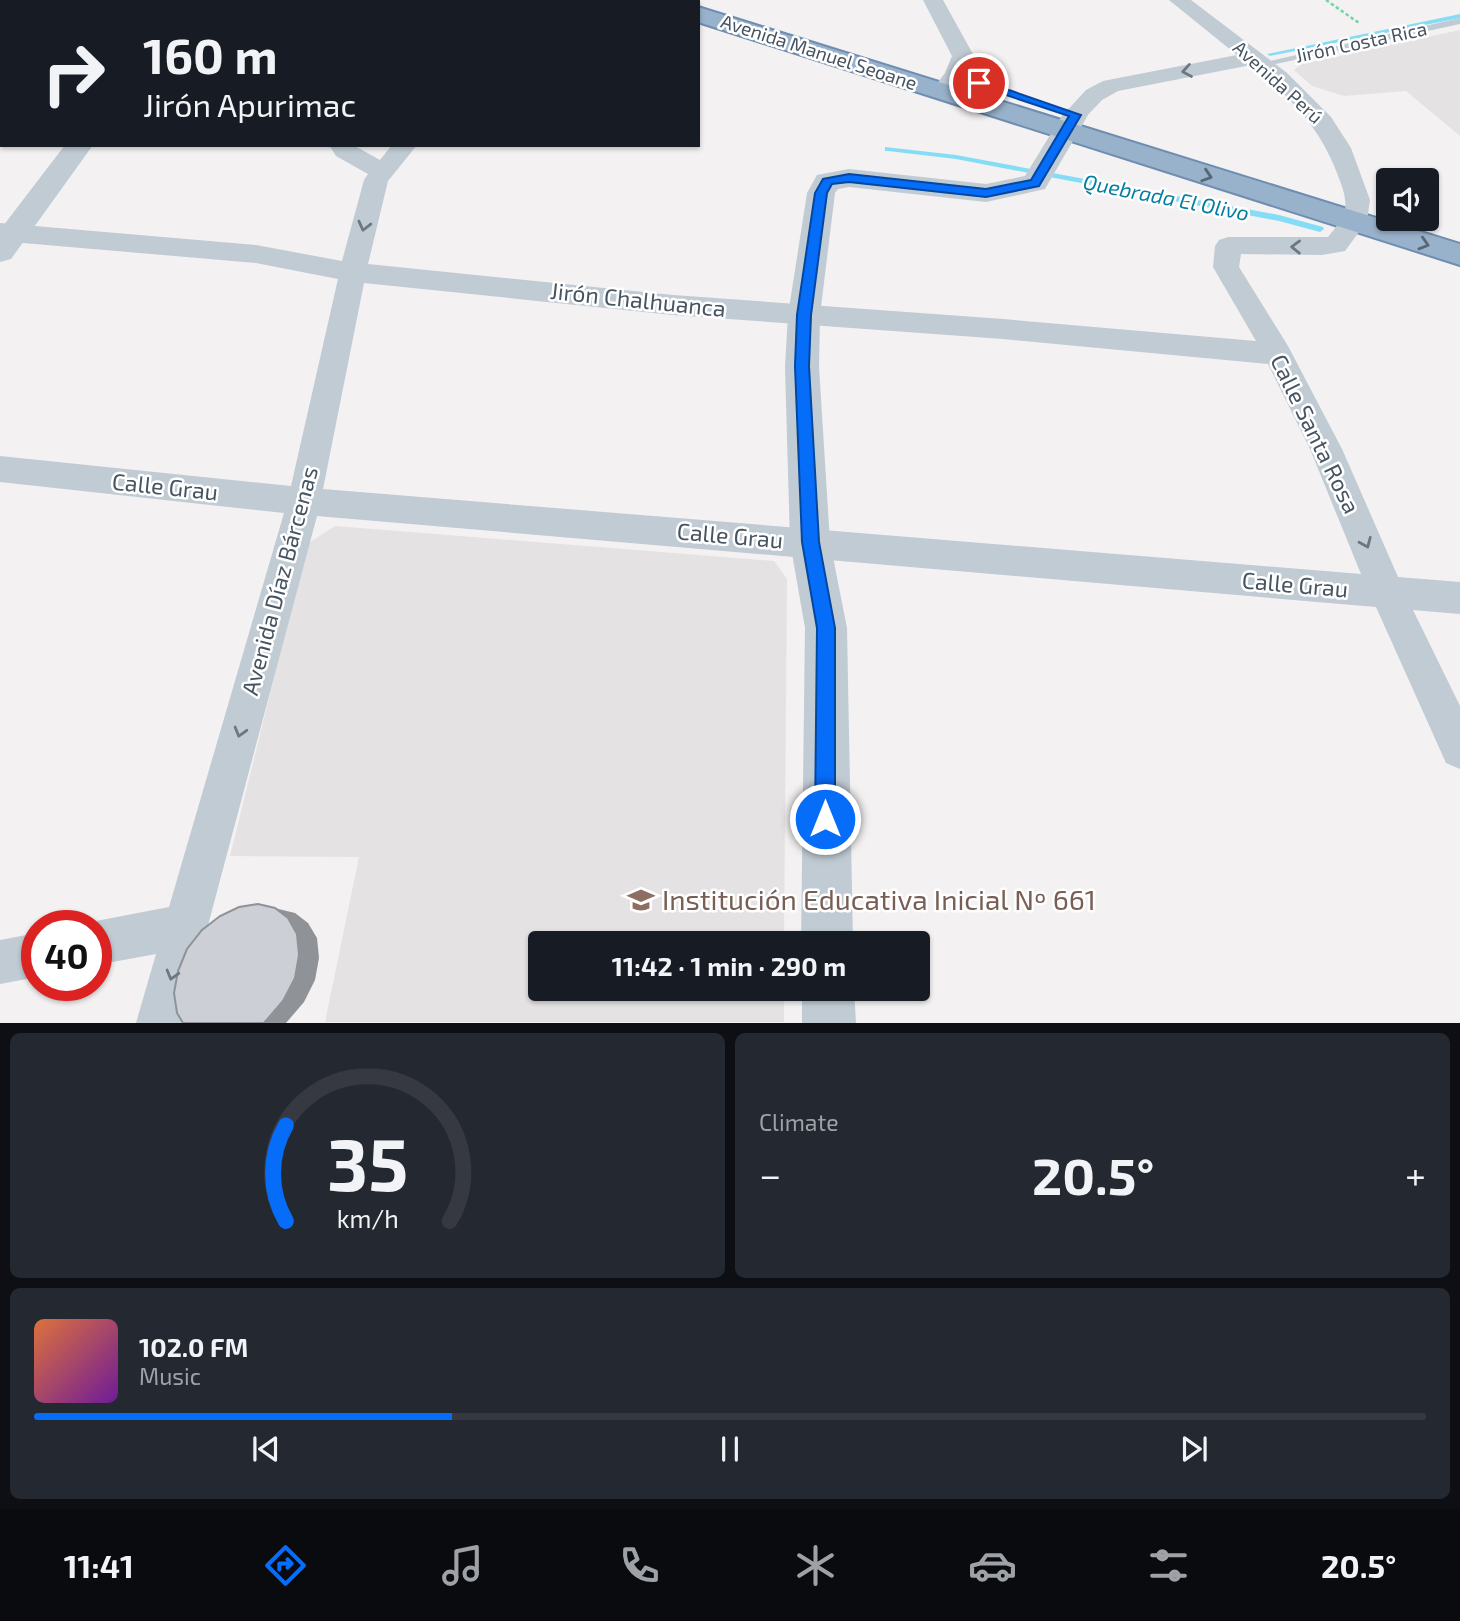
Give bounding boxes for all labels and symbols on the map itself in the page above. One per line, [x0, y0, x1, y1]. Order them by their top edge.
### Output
street label: Avenida Manuel Seoane [718, 9, 920, 94]
street label: Jirón Costa Rica [1293, 16, 1429, 67]
street label: Avenida Perú [1229, 35, 1328, 128]
pin [949, 53, 1009, 113]
one-way arrow [1181, 62, 1193, 77]
water label: Quebrada El Olivo [1081, 168, 1251, 226]
one-way arrow [1200, 168, 1212, 183]
one-way arrow [358, 220, 372, 232]
one-way arrow [1418, 236, 1430, 251]
one-way arrow [1290, 239, 1301, 255]
street label: Jirón Chalhuanca [549, 276, 727, 322]
street label: Calle Santa Rosa [1265, 349, 1367, 518]
street label: Avenida Díaz Bárcenas [235, 463, 323, 698]
street label: Calle Grau [111, 467, 219, 505]
street label: Calle Grau [676, 516, 784, 554]
one-way arrow [1357, 536, 1371, 548]
street label: Calle Grau [1241, 565, 1349, 603]
one-way arrow [233, 726, 248, 738]
position arrow [788, 782, 862, 856]
place label: Institución Educativa Inicial Nº 661 [662, 882, 1096, 916]
school or university icon: Institución Educativa Inicial Nº 661 [626, 885, 656, 915]
speed limit sign: 40 [21, 910, 112, 1001]
one-way arrow [166, 968, 180, 980]

